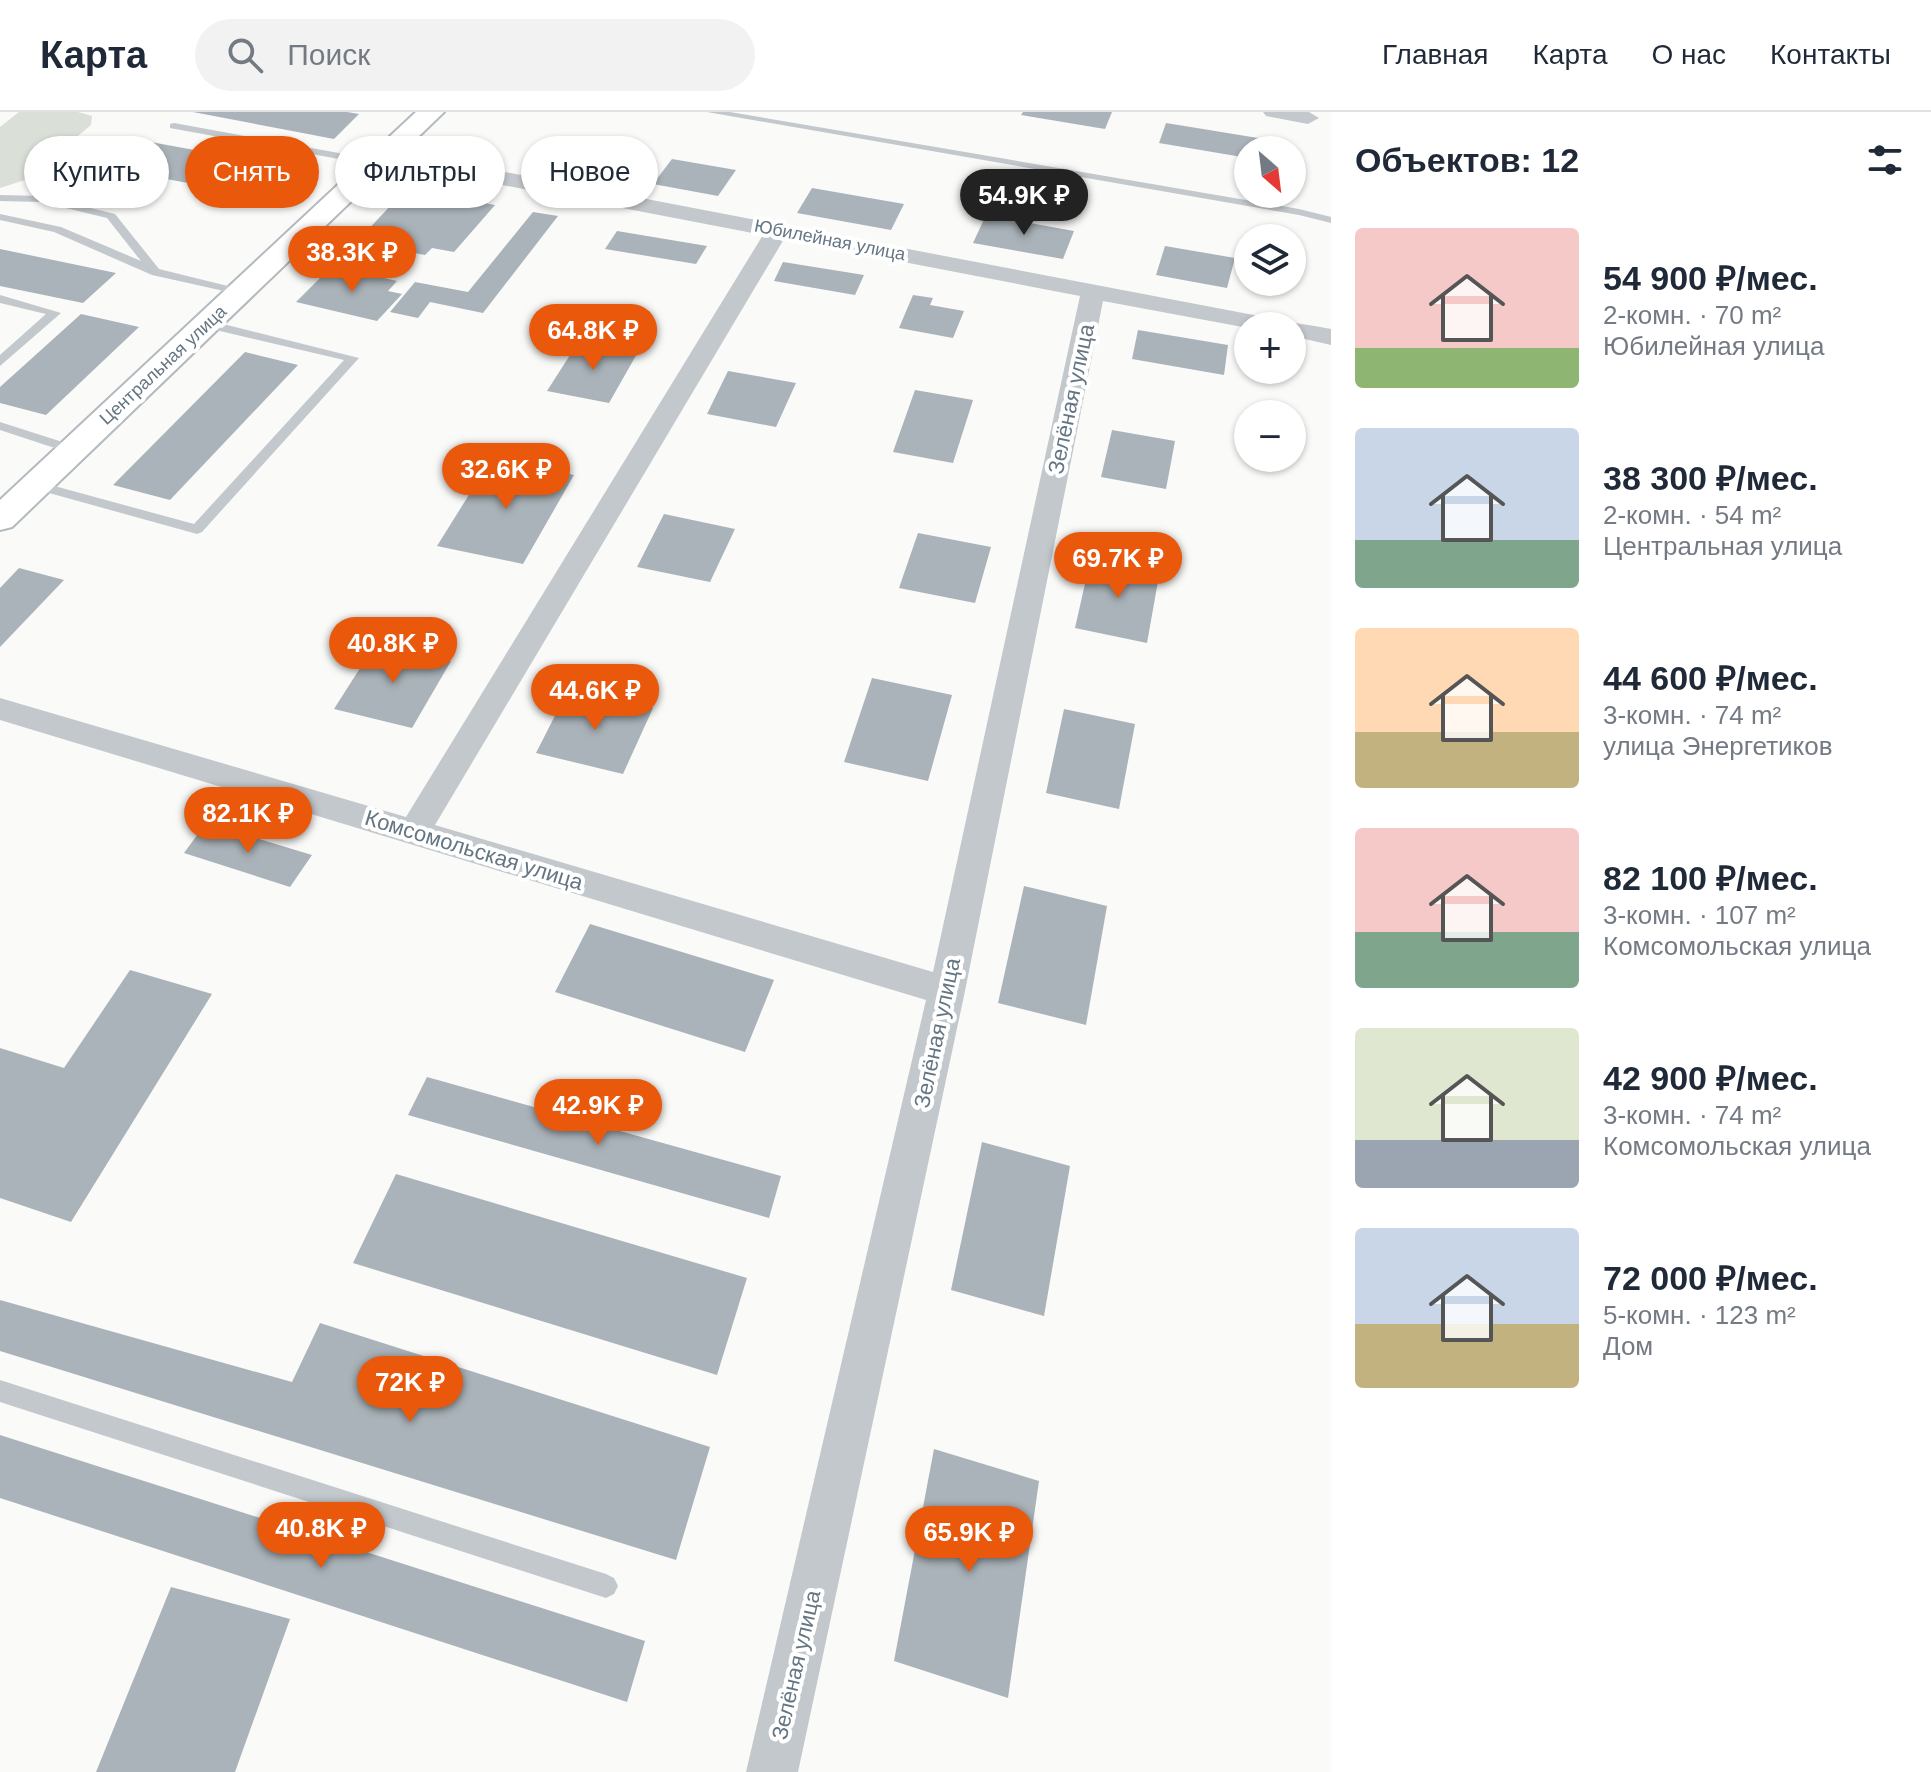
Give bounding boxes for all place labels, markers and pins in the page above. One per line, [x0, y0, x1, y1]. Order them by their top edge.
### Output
pin: 54.9K ₽ [950, 169, 1098, 237]
pin: 38.3K ₽ [278, 226, 426, 294]
pin: 64.8K ₽ [519, 304, 667, 372]
pin: 32.6K ₽ [432, 443, 580, 511]
pin: 69.7K ₽ [1044, 532, 1192, 600]
pin: 40.8K ₽ [319, 617, 467, 685]
pin: 44.6K ₽ [521, 664, 669, 732]
pin: 82.1K ₽ [174, 787, 322, 855]
pin: 42.9K ₽ [524, 1079, 672, 1147]
pin: 72K ₽ [354, 1356, 466, 1424]
pin: 40.8K ₽ [247, 1502, 395, 1570]
pin: 65.9K ₽ [895, 1506, 1043, 1574]

